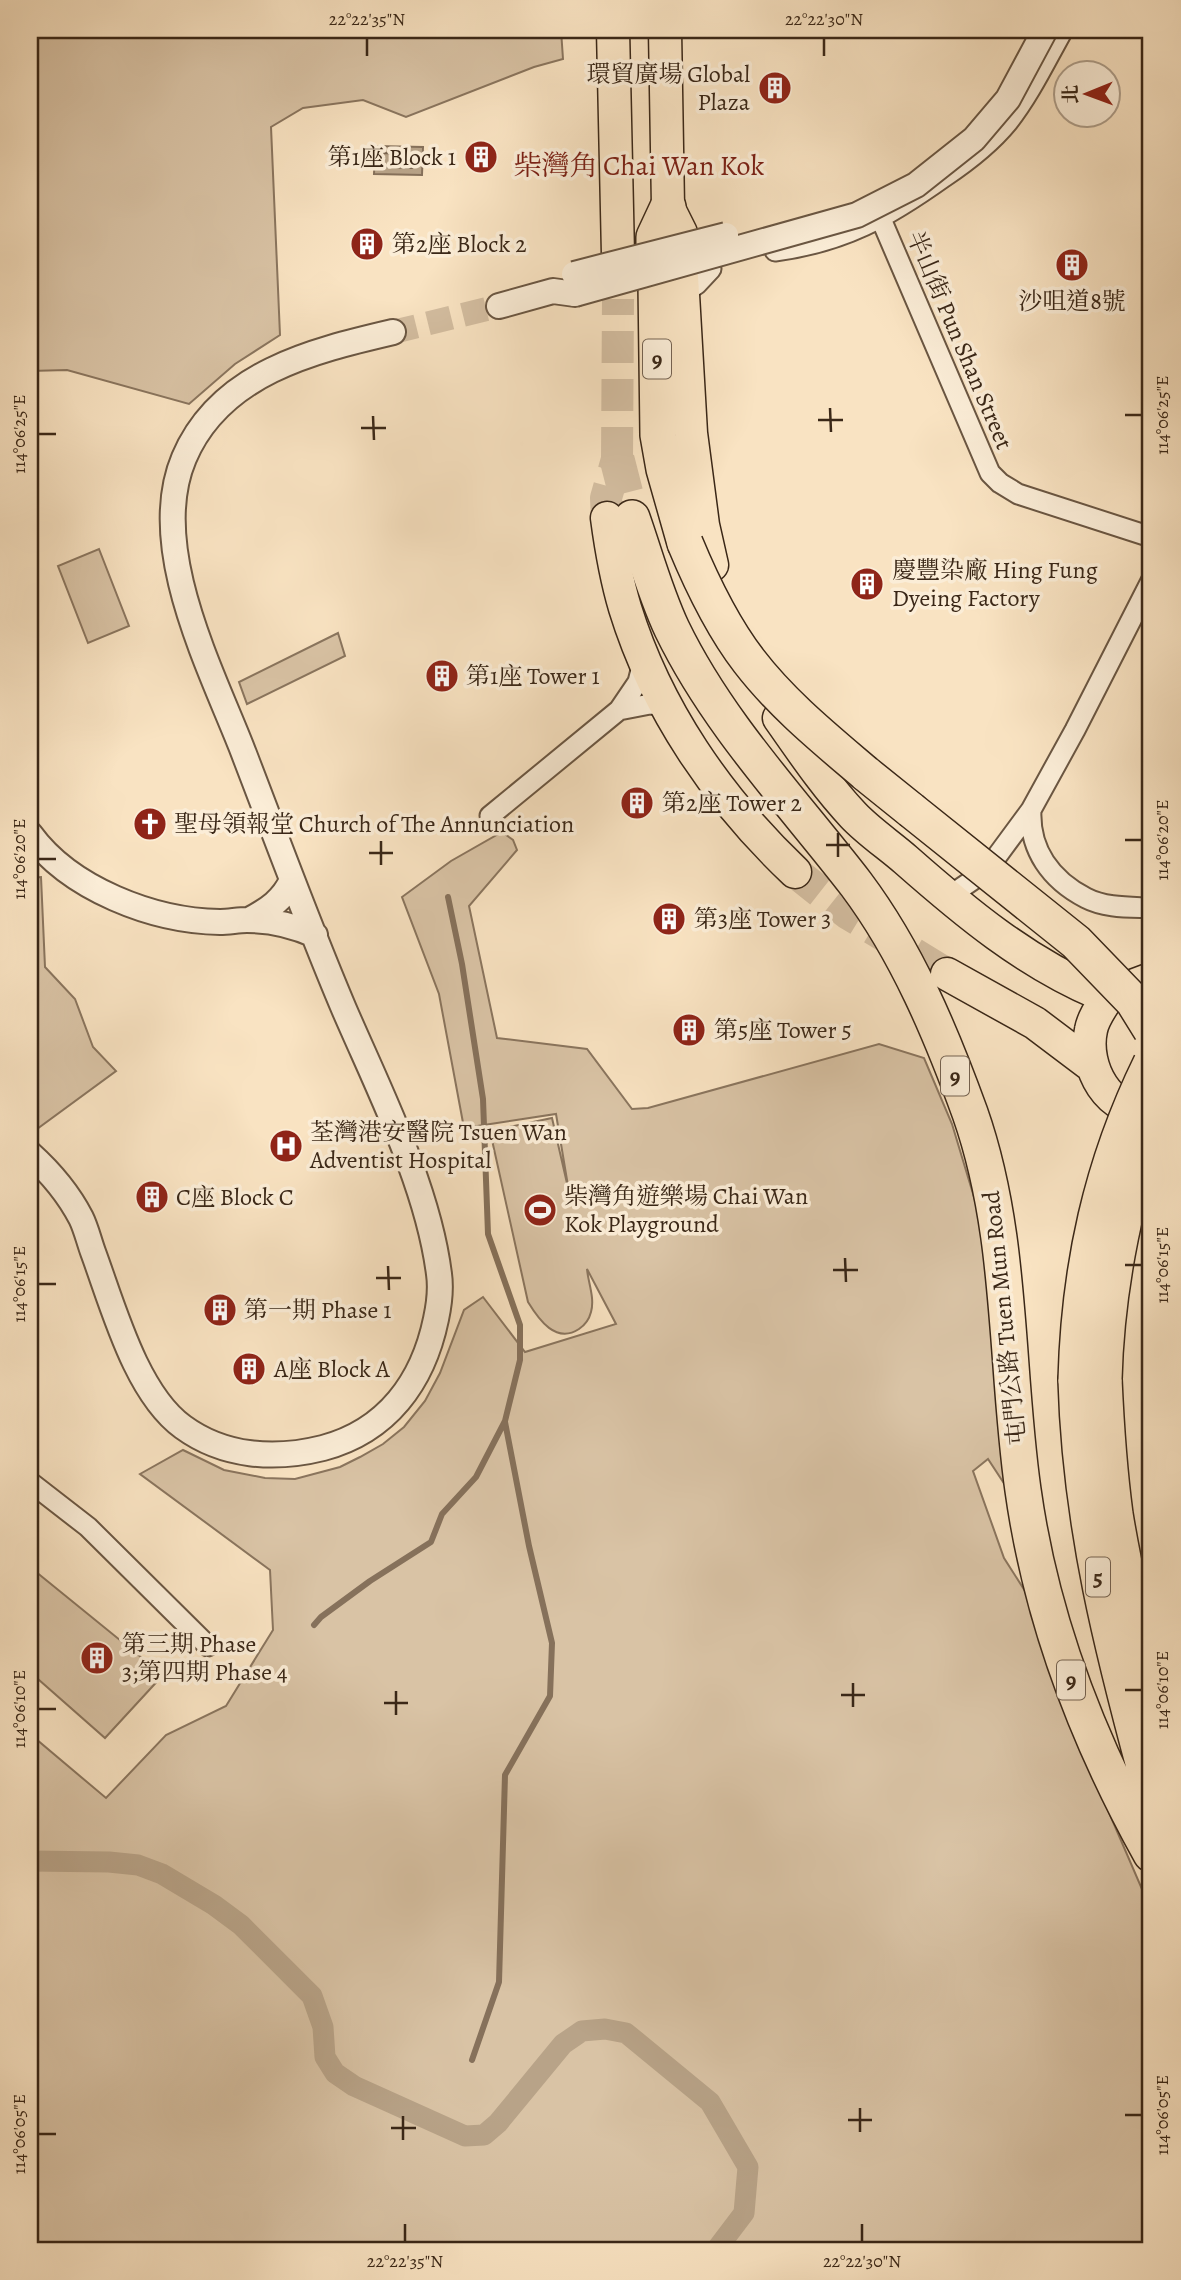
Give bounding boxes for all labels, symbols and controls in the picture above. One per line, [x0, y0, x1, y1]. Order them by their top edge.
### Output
text: 22°22'35"N [329, 7, 405, 31]
text: 22°22'30"N [785, 7, 863, 31]
place label: 環貿廣場 Global Plaza [586, 58, 751, 118]
north arrow [1052, 60, 1122, 130]
building icon: 環貿廣場 Global Plaza [756, 69, 794, 107]
text: 北 [1058, 85, 1084, 104]
building icon: 第1座 Block 1 [462, 138, 500, 176]
place label: 第1座 Block 1 [328, 141, 456, 173]
district label: 柴灣角 Chai Wan Kok [514, 147, 765, 185]
building icon: 第2座 Block 2 [348, 225, 386, 263]
street label: 半山街 Pun Shan Street [900, 226, 1021, 454]
place label: 第2座 Block 2 [392, 228, 527, 260]
building icon: 沙咀道8號 [1053, 246, 1091, 284]
place label: 沙咀道8號 [1018, 285, 1126, 317]
road number: 9 [643, 340, 671, 378]
text: 114°06'25"E [1150, 375, 1174, 455]
text: 114°06'25"E [7, 394, 31, 474]
place label: 慶豐染廠 Hing Fung Dyeing Factory [892, 554, 1098, 614]
building icon: 慶豐染廠 Hing Fung Dyeing Factory [848, 565, 886, 603]
building icon: 第1座 Tower 1 [423, 657, 461, 695]
place label: 第1座 Tower 1 [466, 660, 600, 692]
building icon: 第2座 Tower 2 [618, 784, 656, 822]
place label: 第2座 Tower 2 [662, 787, 802, 819]
text: 114°06'20"E [1150, 799, 1174, 881]
church icon: 聖母領報堂 Church of The Annunciation [131, 805, 169, 843]
place label: 聖母領報堂 Church of The Annunciation [174, 808, 574, 840]
text: 114°06'20"E [7, 818, 31, 900]
building icon: 第3座 Tower 3 [650, 900, 688, 938]
place label: 第3座 Tower 3 [694, 903, 831, 935]
building icon: 第5座 Tower 5 [670, 1011, 708, 1049]
place label: 第5座 Tower 5 [714, 1014, 852, 1046]
road number: 9 [941, 1056, 969, 1096]
place label: 荃灣港安醫院 Tsuen Wan Adventist Hospital [309, 1116, 567, 1176]
hospital icon: 荃灣港安醫院 Tsuen Wan Adventist Hospital [267, 1127, 305, 1165]
building icon: C座 Block C [133, 1178, 171, 1216]
place label: 柴灣角遊樂場 Chai Wan Kok Playground [564, 1180, 808, 1240]
place label: C座 Block C [176, 1181, 294, 1213]
street label: 屯門公路 Tuen Mun Road [975, 1189, 1033, 1447]
sports icon: 柴灣角遊樂場 Chai Wan Kok Playground [521, 1191, 559, 1229]
text: 114°06'15"E [1150, 1227, 1174, 1303]
text: 114°06'15"E [7, 1246, 31, 1322]
building icon: 第一期 Phase 1 [201, 1291, 239, 1329]
place label: 第一期 Phase 1 [244, 1294, 391, 1326]
building icon: A座 Block A [230, 1350, 268, 1388]
place label: A座 Block A [273, 1353, 391, 1385]
road number: 5 [1086, 1558, 1110, 1596]
place label: 第三期 Phase 3;第四期 Phase 4 [122, 1628, 288, 1688]
building icon: 第三期 Phase 3;第四期 Phase 4 [78, 1639, 116, 1677]
text: 114°06'10"E [1150, 1651, 1174, 1729]
road number: 9 [1057, 1660, 1085, 1700]
text: 114°06'10"E [7, 1670, 31, 1748]
text: 114°06'05"E [1150, 2075, 1174, 2155]
text: 114°06'05"E [7, 2094, 31, 2174]
text: 22°22'35"N [367, 2249, 443, 2273]
text: 22°22'30"N [823, 2249, 901, 2273]

